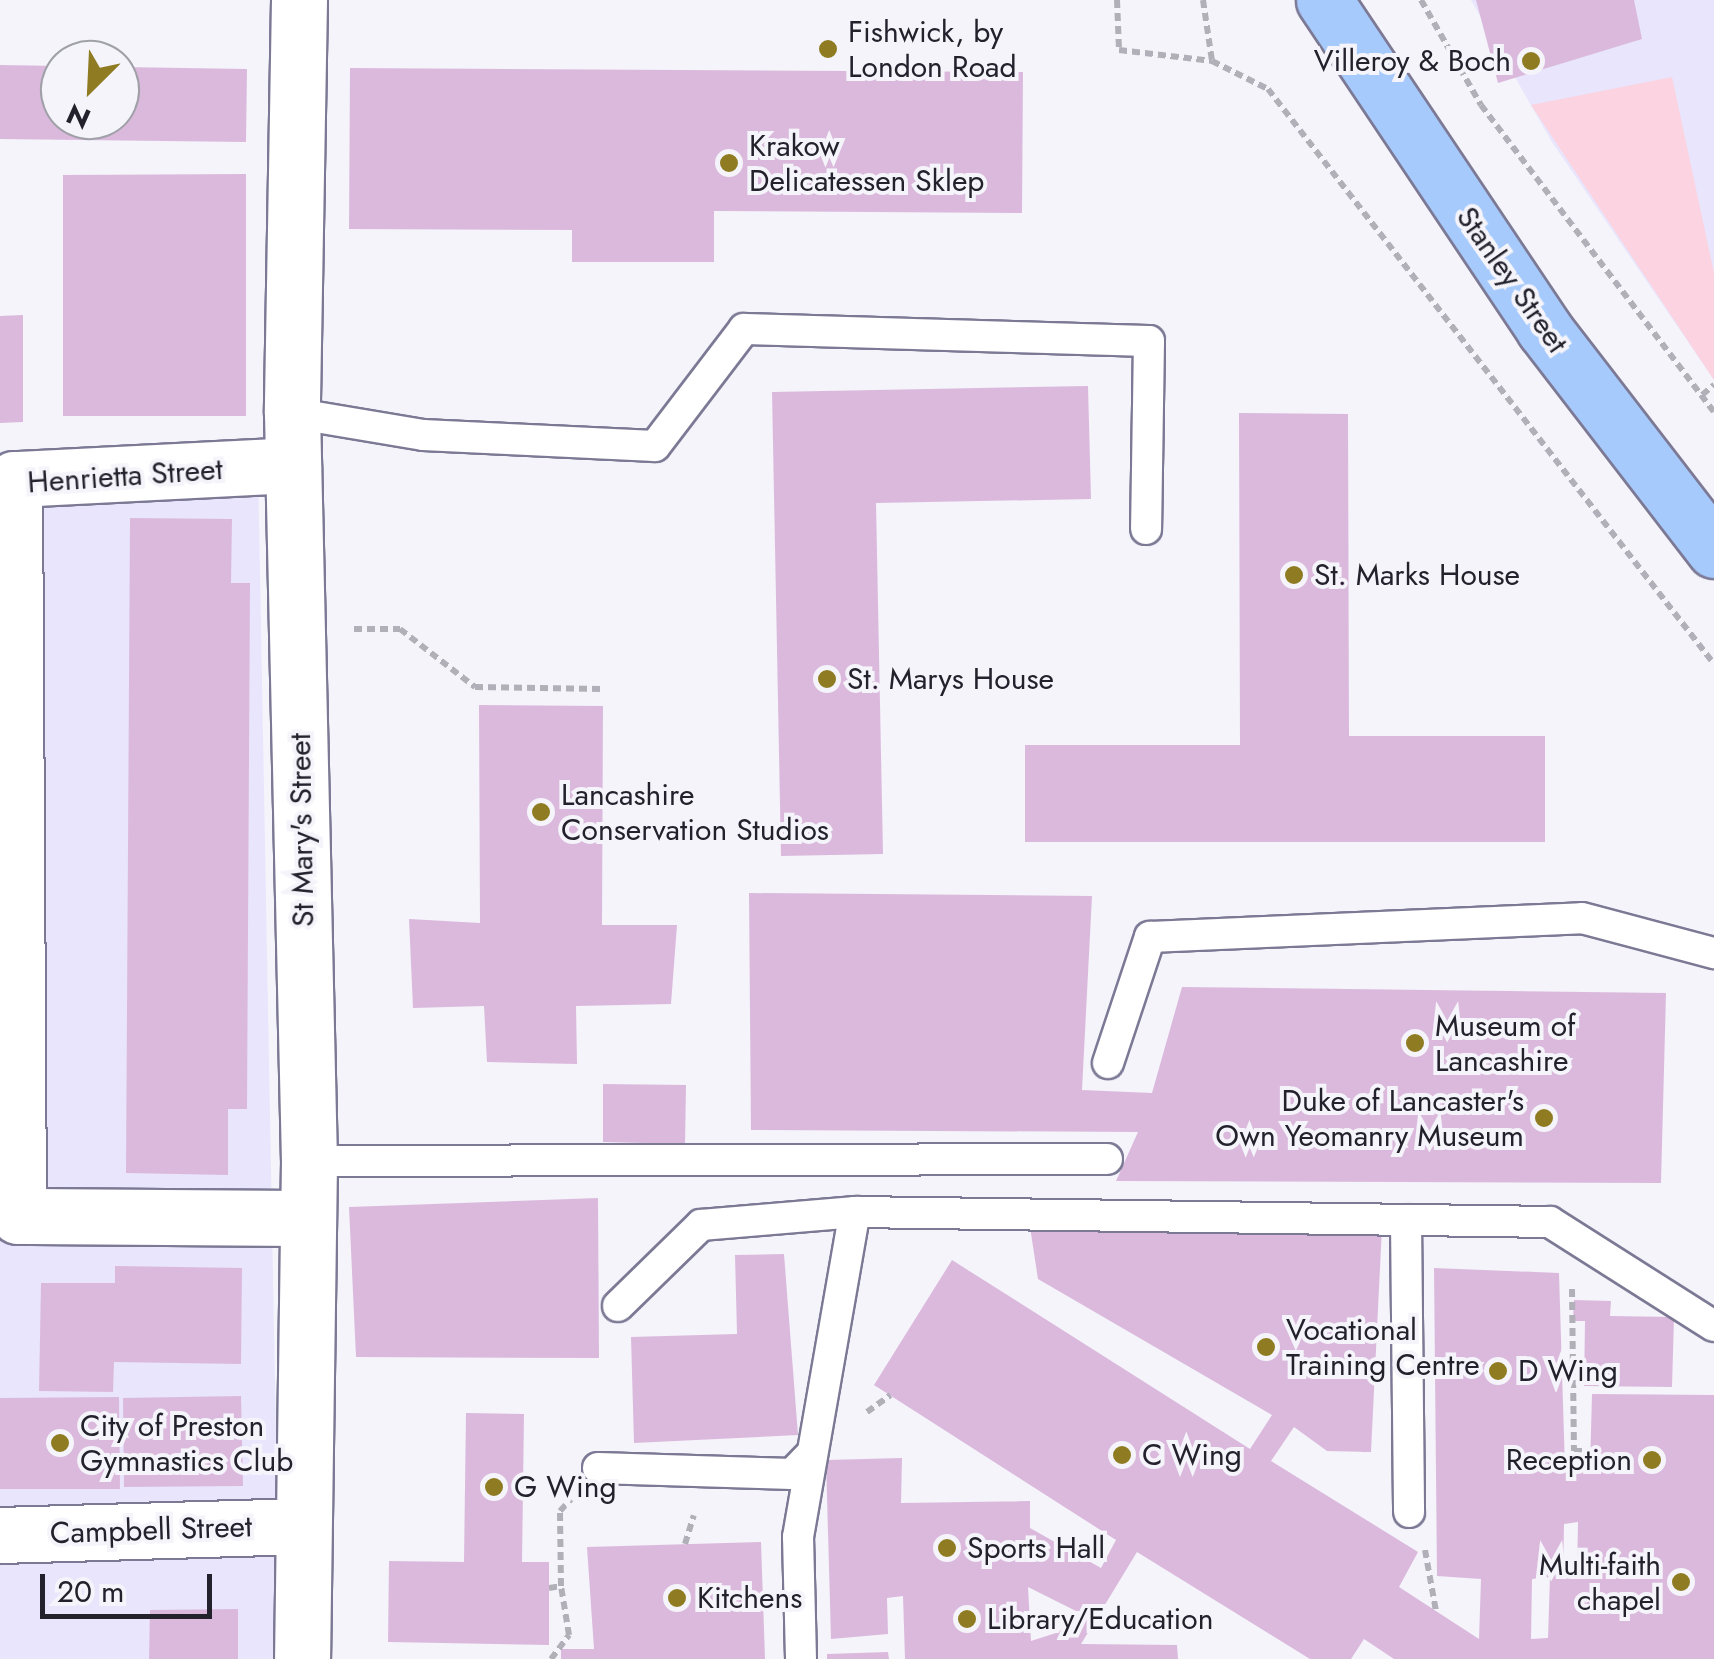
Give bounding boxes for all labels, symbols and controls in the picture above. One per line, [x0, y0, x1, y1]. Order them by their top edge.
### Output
place label: Fishwick, by London Road [848, 14, 1017, 84]
marker: Fishwick, by London Road [817, 38, 839, 60]
north arrow [40, 40, 140, 140]
place label: Villeroy & Boch [1314, 43, 1511, 79]
marker: Villeroy & Boch [1520, 50, 1542, 72]
text: N [60, 93, 97, 139]
place label: Krakow Delicatessen Sklep [749, 128, 984, 198]
marker: Krakow Delicatessen Sklep [718, 152, 740, 174]
street label: Stanley Street [1449, 200, 1575, 360]
street label: Henrietta Street [26, 451, 224, 501]
place label: St. Marks House [1314, 557, 1520, 593]
marker: St. Marks House [1283, 564, 1305, 586]
place label: St. Marys House [847, 661, 1054, 697]
marker: St. Marys House [816, 668, 838, 690]
street label: St Mary's Street [282, 733, 322, 927]
place label: Lancashire Conservation Studios [561, 777, 829, 848]
marker: Lancashire Conservation Studios [530, 801, 552, 823]
place label: Museum of Lancashire [1435, 1008, 1576, 1078]
marker: Museum of Lancashire [1404, 1032, 1426, 1054]
place label: Duke of Lancaster's Own Yeomanry Museum [1215, 1083, 1524, 1154]
marker: Duke of Lancaster's Own Yeomanry Museum [1533, 1107, 1555, 1129]
place label: Vocational Training Centre [1286, 1312, 1480, 1382]
marker: Vocational Training Centre [1255, 1336, 1277, 1358]
place label: D Wing [1518, 1353, 1618, 1389]
marker: D Wing [1487, 1360, 1509, 1382]
place label: City of Preston Gymnastics Club [80, 1408, 293, 1478]
marker: City of Preston Gymnastics Club [49, 1432, 71, 1454]
place label: C Wing [1142, 1437, 1242, 1473]
place label: Reception [1506, 1442, 1632, 1478]
marker: C Wing [1111, 1444, 1133, 1466]
marker: Reception [1641, 1449, 1663, 1471]
place label: G Wing [514, 1469, 617, 1505]
marker: G Wing [483, 1476, 505, 1498]
street label: Campbell Street [49, 1508, 253, 1552]
place label: Sports Hall [967, 1530, 1105, 1566]
marker: Sports Hall [936, 1537, 958, 1559]
place label: Multi-faith chapel [1539, 1547, 1661, 1618]
scale bar [45, 1554, 218, 1616]
text: 20 m [57, 1570, 124, 1613]
marker: Multi-faith chapel [1670, 1571, 1692, 1593]
place label: Kitchens [697, 1580, 802, 1616]
marker: Kitchens [666, 1587, 688, 1609]
place label: Library/Education [987, 1601, 1213, 1637]
marker: Library/Education [956, 1608, 978, 1630]

